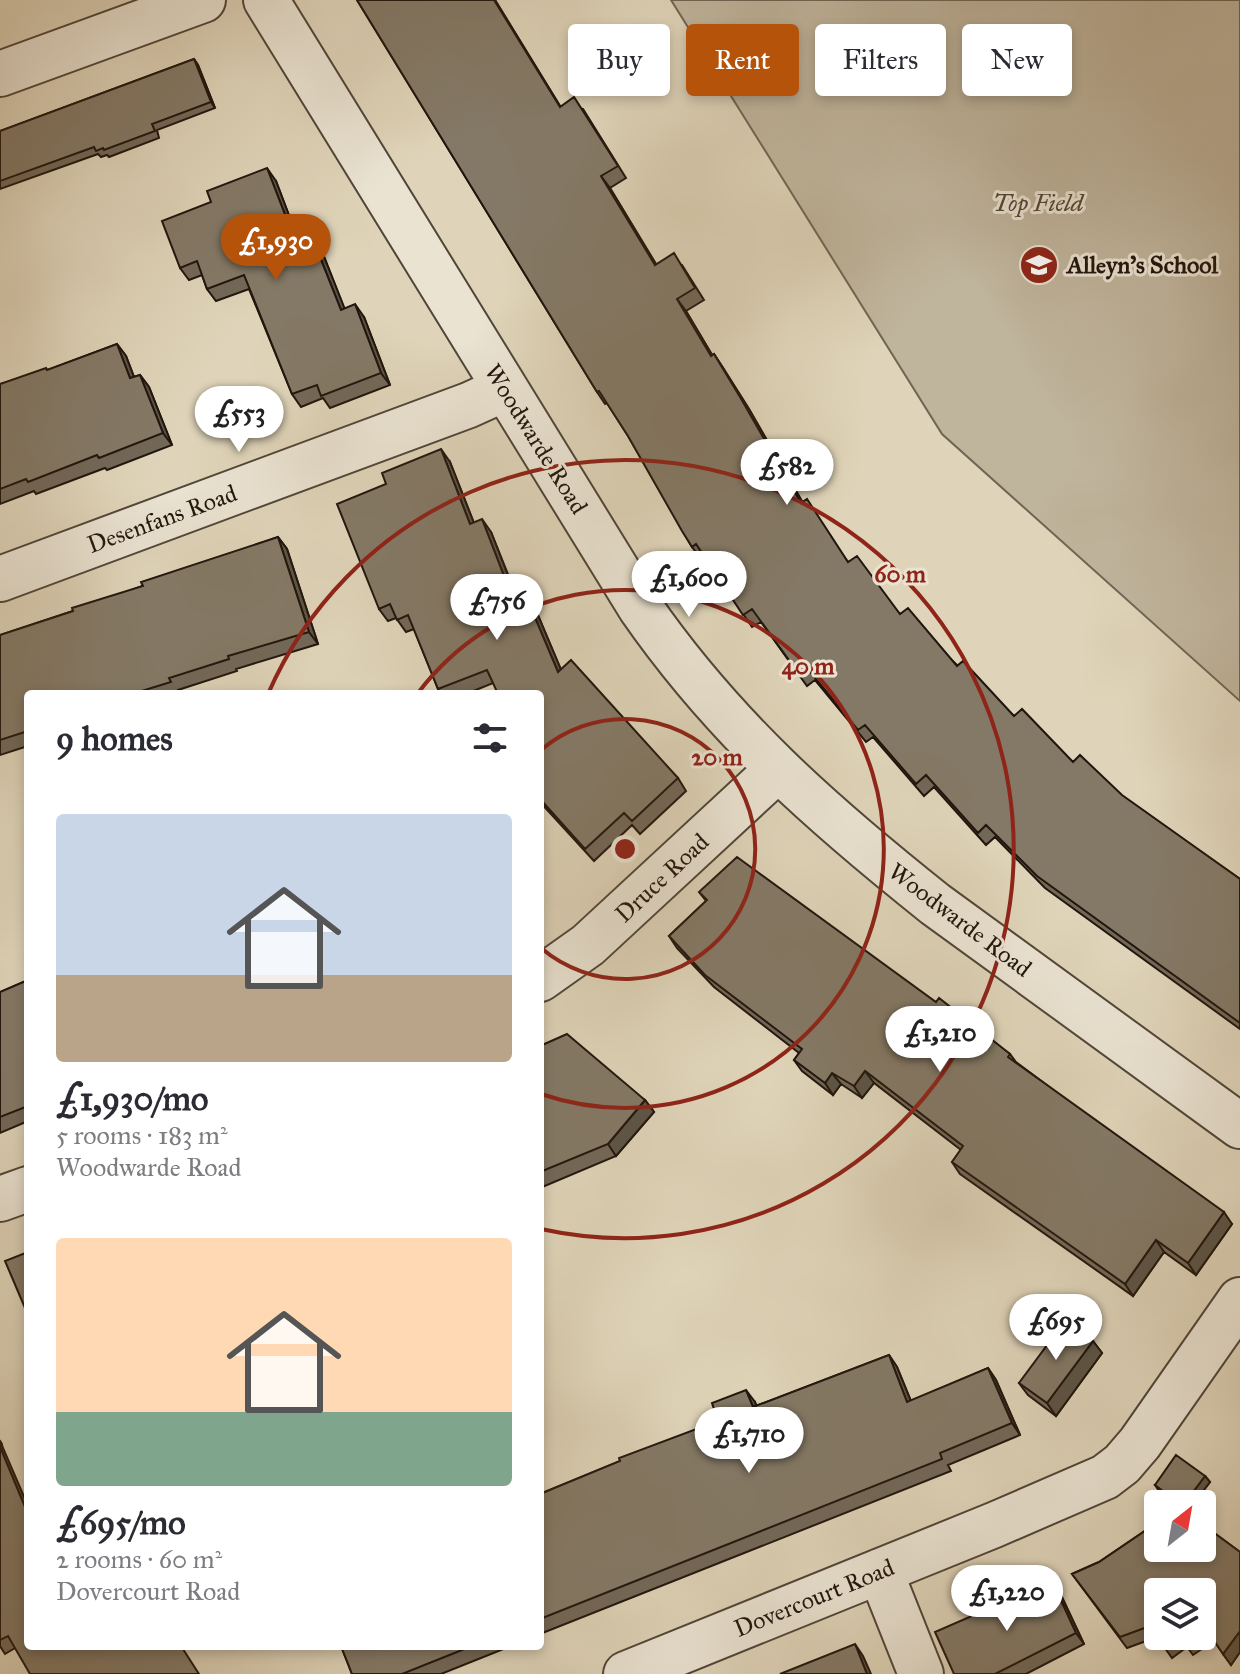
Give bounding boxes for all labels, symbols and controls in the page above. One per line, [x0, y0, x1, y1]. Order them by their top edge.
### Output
chip: Buy [568, 24, 670, 96]
chip: Rent [686, 24, 799, 96]
chip: Filters [815, 24, 946, 96]
chip: New [962, 24, 1072, 96]
park label: Top Field [993, 188, 1085, 218]
pin: £1,930 [211, 214, 341, 282]
text: £1,930 [239, 224, 313, 256]
school or university icon: Alleyn's School [1018, 244, 1060, 286]
place label: Alleyn's School [1065, 250, 1218, 280]
street label: Woodwarde Road [478, 358, 594, 520]
pin: £553 [192, 386, 286, 454]
text: £553 [213, 396, 265, 428]
pin: £582 [740, 439, 834, 507]
text: £582 [759, 449, 815, 481]
street label: Desenfans Road [83, 478, 241, 560]
pin: £1,600 [624, 551, 754, 619]
text: 60 m [874, 559, 927, 589]
text: £1,600 [650, 561, 728, 593]
pin: £756 [450, 574, 544, 642]
text: £756 [468, 584, 526, 616]
text: 40 m [782, 651, 835, 681]
icon: filters [468, 716, 512, 760]
text: 9 homes [56, 718, 173, 759]
text: 20 m [691, 742, 743, 772]
street label: Druce Road [609, 827, 715, 929]
centre of rings [611, 835, 639, 863]
street label: Woodwarde Road [883, 856, 1037, 984]
icon: home [212, 866, 356, 1010]
pin: £1,210 [875, 1006, 1005, 1074]
text: £1,210 [903, 1016, 977, 1048]
text: £1,930/mo [56, 1078, 208, 1119]
text: 5 rooms · 183 m² [56, 1119, 228, 1151]
text: Woodwarde Road [56, 1151, 242, 1183]
icon: home [212, 1290, 356, 1434]
pin: £695 [1009, 1294, 1103, 1362]
text: £695 [1027, 1304, 1085, 1336]
pin: £1,710 [684, 1407, 814, 1475]
text: £1,710 [713, 1417, 785, 1449]
north arrow [1144, 1490, 1216, 1562]
map controls [1144, 1490, 1216, 1650]
text: £695/mo [56, 1502, 186, 1543]
text: 2 rooms · 60 m² [56, 1543, 222, 1575]
street label: Dovercourt Road [730, 1552, 898, 1644]
pin: £1,220 [942, 1565, 1072, 1633]
text: Dovercourt Road [56, 1575, 240, 1607]
text: £1,220 [969, 1575, 1045, 1607]
button: layers [1144, 1578, 1216, 1650]

